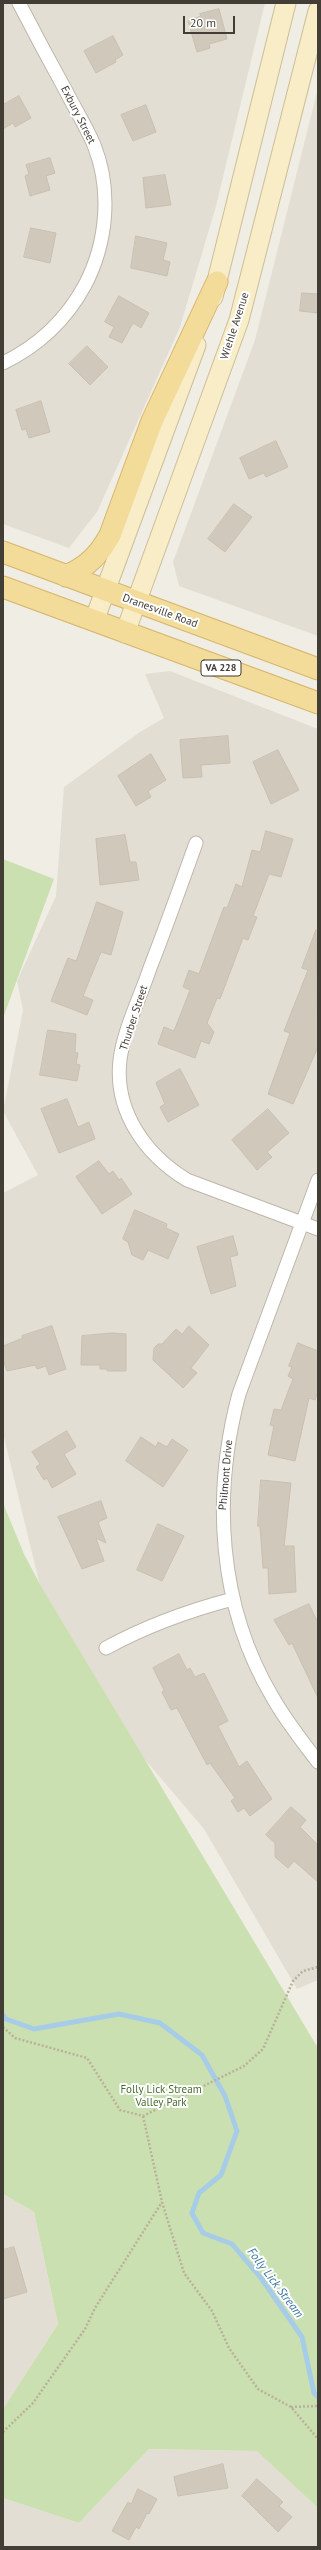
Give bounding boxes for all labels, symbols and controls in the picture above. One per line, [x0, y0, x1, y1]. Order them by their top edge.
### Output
scale bar [185, 8, 237, 34]
text: 20 m [190, 15, 216, 30]
street label: Exbury Street [58, 84, 98, 146]
street label: Wiehle Avenue [218, 291, 252, 361]
street label: Dranesville Road [121, 591, 199, 631]
road number: VA 228 [201, 660, 241, 676]
street label: Thurber Street [117, 984, 151, 1052]
street label: Philmont Drive [216, 1439, 236, 1511]
park label: Folly Lick Stream Valley Park [120, 2083, 202, 2109]
water label: Folly Lick Stream [244, 2245, 306, 2321]

